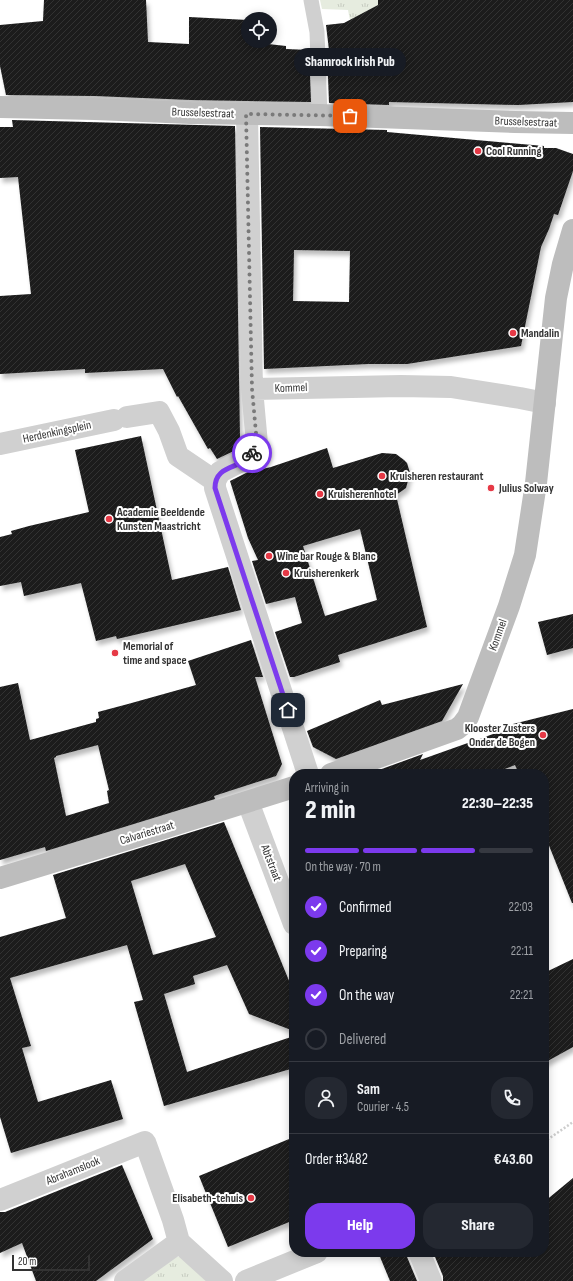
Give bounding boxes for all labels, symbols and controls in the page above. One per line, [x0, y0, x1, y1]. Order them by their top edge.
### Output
map controls [241, 12, 277, 48]
button: locate [241, 12, 277, 48]
callout: Shamrock Irish Pub [294, 48, 406, 76]
text: Shamrock Irish Pub [305, 54, 395, 70]
pin [333, 99, 367, 133]
street label: Brusselsestraat [171, 104, 235, 122]
icon: bag [339, 105, 361, 127]
street label: Brusselsestraat [494, 113, 558, 131]
place label: Cool Running [486, 144, 541, 159]
marker: Cool Running [473, 146, 483, 156]
place label: Mandalin [521, 326, 559, 341]
marker: Mandalin [508, 328, 518, 338]
street label: Kommel [274, 380, 308, 396]
street label: Herdenkingsplein [21, 417, 93, 447]
courier [232, 433, 272, 473]
icon: bike [241, 442, 263, 464]
place label: Kruisheren restaurant [390, 469, 483, 484]
marker: Kruisheren restaurant [377, 471, 387, 481]
place label: Julius Solway [498, 481, 554, 496]
marker: Julius Solway [486, 483, 496, 493]
place label: Kruisherenhotel [328, 487, 396, 502]
marker: Kruisherenhotel [315, 489, 325, 499]
place label: Academie Beeldende Kunsten Maastricht [116, 505, 205, 534]
marker: Academie Beeldende Kunsten Maastricht [104, 514, 114, 524]
place label: Wine bar Rouge & Blanc [277, 549, 376, 564]
marker: Wine bar Rouge & Blanc [264, 551, 274, 561]
place label: Kruisherenkerk [294, 566, 359, 581]
marker: Kruisherenkerk [281, 568, 291, 578]
street label: Kommel [485, 617, 511, 653]
place label: Memorial of time and space [123, 639, 187, 668]
marker: Memorial of time and space [110, 648, 120, 658]
pin [271, 693, 305, 727]
icon: home [277, 699, 299, 721]
place label: Klooster Zusters Onder de Bogen [465, 721, 535, 750]
marker: Klooster Zusters Onder de Bogen [538, 730, 548, 740]
text: Arriving in [305, 780, 349, 796]
text: 22:30–22:35 [462, 794, 533, 813]
text: 2 min [305, 795, 355, 826]
street label: Calvariestraat [118, 818, 176, 848]
street label: Abtstraat [257, 842, 285, 884]
text: On the way · 70 m [305, 859, 381, 875]
icon: check [305, 896, 327, 918]
text: Confirmed [339, 898, 392, 917]
text: 22:03 [509, 899, 533, 915]
icon: check [305, 940, 327, 962]
text: Preparing [339, 942, 387, 961]
text: 22:11 [511, 943, 533, 959]
icon: check [305, 984, 327, 1006]
text: On the way [339, 986, 394, 1005]
text: 22:21 [510, 987, 533, 1003]
text: Delivered [339, 1030, 386, 1049]
button: person [305, 1077, 347, 1119]
button: phone [491, 1077, 533, 1119]
text: Sam [357, 1080, 380, 1099]
text: Courier · 4.5 [357, 1099, 409, 1115]
text: Order #3482 [305, 1150, 368, 1169]
text: €43.60 [494, 1150, 533, 1169]
street label: Abrahamslook [43, 1153, 102, 1189]
place label: Elisabeth-tehuis [172, 1191, 243, 1206]
marker: Elisabeth-tehuis [246, 1193, 256, 1203]
button: Help [305, 1203, 415, 1249]
button: Share [423, 1203, 533, 1249]
scale bar [12, 1253, 90, 1272]
text: 20 m [18, 1255, 36, 1268]

